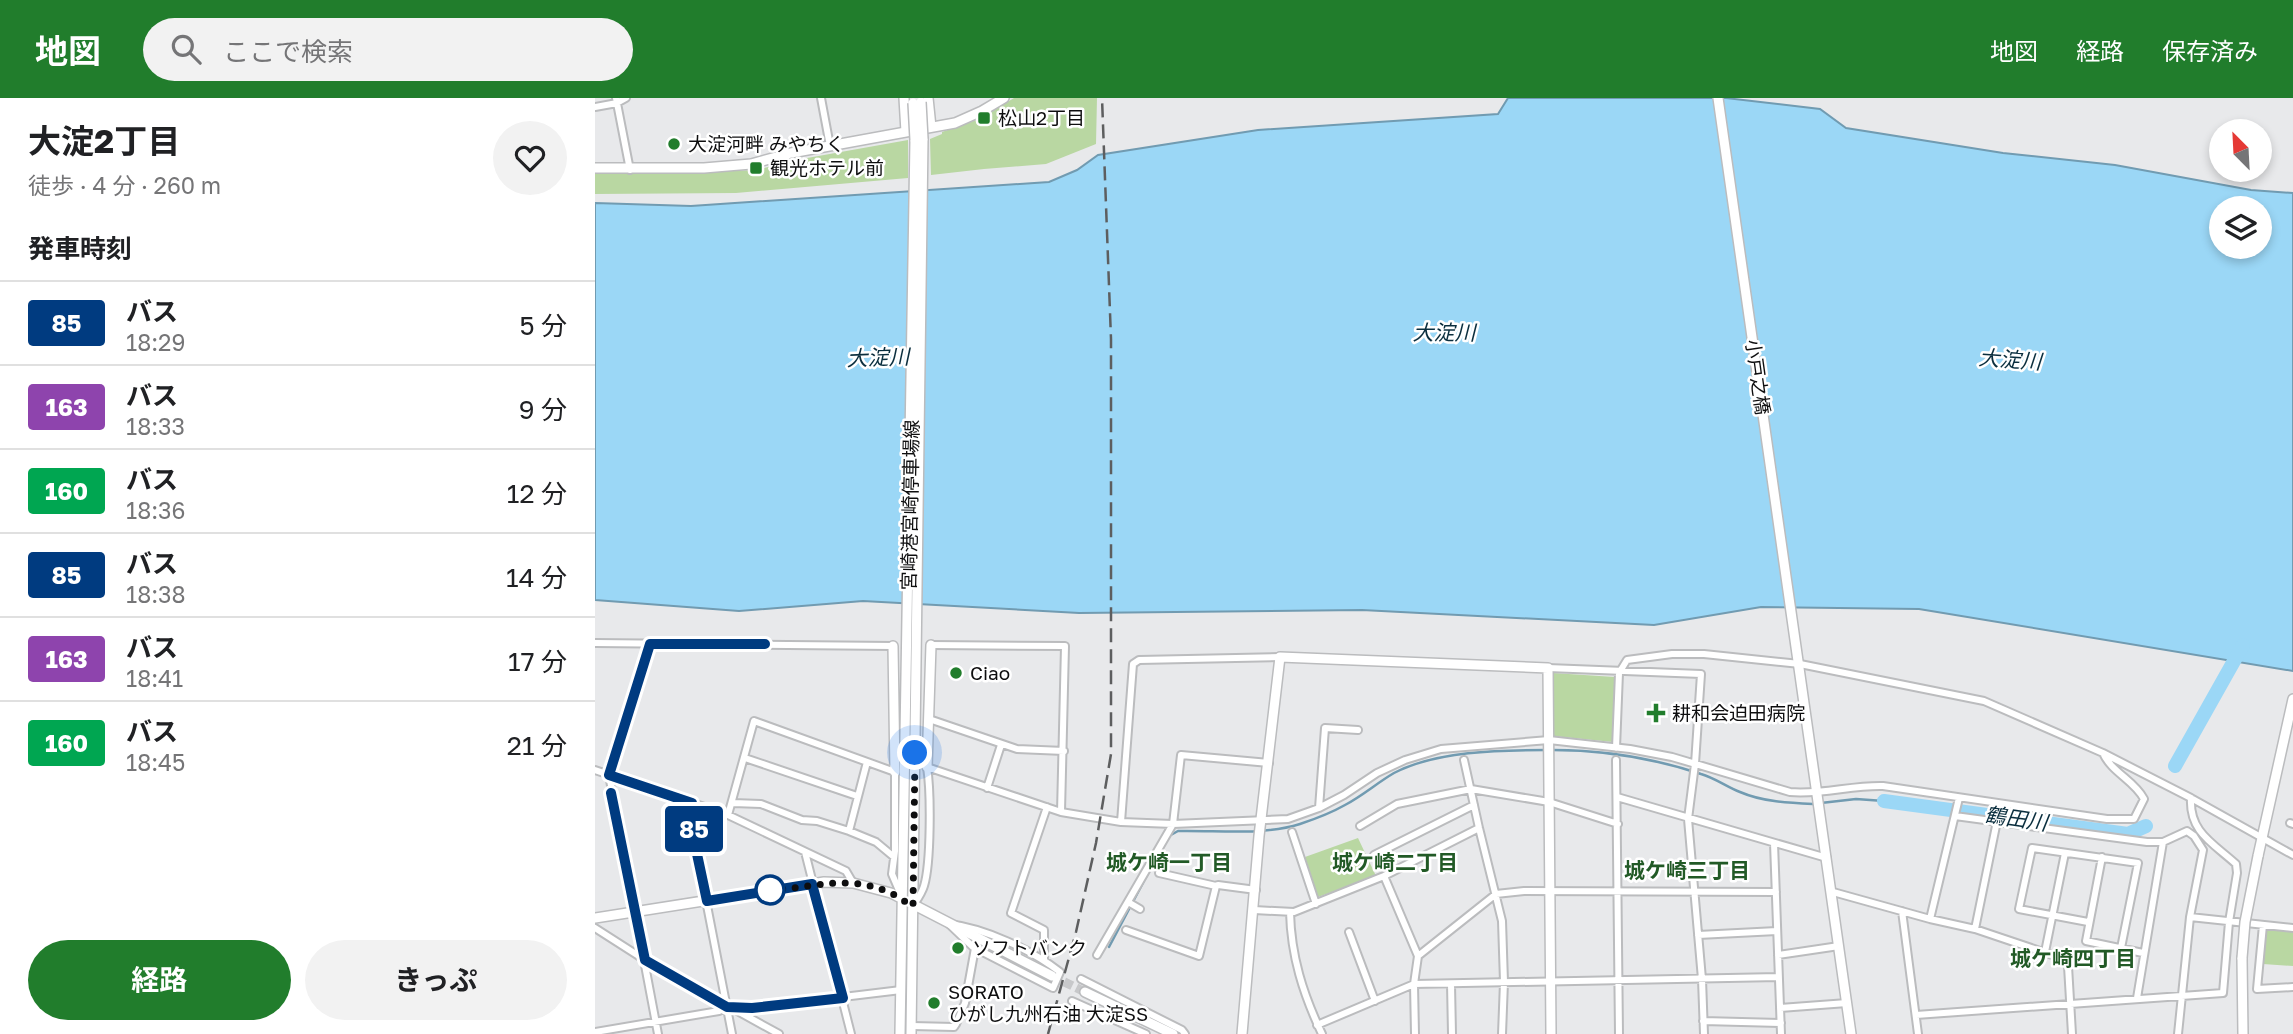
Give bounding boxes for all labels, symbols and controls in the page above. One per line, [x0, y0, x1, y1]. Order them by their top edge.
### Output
search box [143, 18, 633, 81]
icon: search [167, 30, 205, 68]
text: 地図 [35, 31, 101, 70]
text: ここで検索 [223, 36, 353, 67]
text: 地図 [1990, 36, 2038, 65]
text: 経路 [2076, 36, 2124, 65]
text: 保存済み [2162, 36, 2258, 65]
place label: 松山2丁目 [998, 106, 1085, 129]
marker: 松山2丁目 [976, 110, 992, 126]
north arrow [2209, 119, 2271, 182]
map controls [2209, 119, 2272, 259]
text: 大淀2丁目 [28, 121, 180, 160]
button: heart [493, 121, 567, 195]
place label: 大淀河畔 みやちく [688, 132, 845, 155]
marker: 大淀河畔 みやちく [666, 136, 682, 152]
place label: 観光ホテル前 [770, 156, 884, 179]
marker: 観光ホテル前 [748, 160, 764, 176]
text: 徒歩 · 4 分 · 260 m [28, 171, 221, 199]
button: layers [2209, 196, 2272, 259]
text: 発車時刻 [28, 233, 132, 264]
text: バス [126, 296, 178, 327]
text: 85 [52, 308, 82, 337]
text: 5 分 [519, 310, 567, 341]
water label: 大淀川 [1413, 319, 1477, 345]
text: 18:29 [126, 328, 185, 356]
street label: 小戸之橋 [1742, 338, 1775, 416]
water label: 大淀川 [846, 343, 912, 371]
water label: 大淀川 [1978, 344, 2044, 374]
text: バス [126, 380, 178, 411]
text: 163 [45, 392, 88, 421]
text: 9 分 [519, 394, 567, 425]
text: 18:33 [126, 412, 185, 440]
street label: 宮崎港宮崎停車場線 [897, 419, 922, 591]
text: バス [126, 464, 178, 495]
text: 160 [45, 476, 88, 505]
text: 12 分 [507, 478, 567, 509]
text: 18:36 [126, 496, 185, 524]
text: バス [126, 548, 178, 579]
text: 85 [52, 560, 82, 589]
text: 14 分 [506, 562, 567, 593]
text: 18:38 [126, 580, 186, 608]
text: バス [126, 632, 178, 663]
text: 163 [45, 644, 88, 673]
text: 17 分 [508, 646, 567, 677]
place label: Ciao [970, 661, 1010, 684]
text: 18:41 [126, 664, 183, 692]
marker: Ciao [948, 665, 964, 681]
place label: 耕和会迫田病院 [1672, 701, 1805, 724]
marker: 耕和会迫田病院 [1646, 703, 1666, 723]
text: バス [126, 716, 178, 747]
text: 160 [45, 728, 88, 757]
text: 21 分 [507, 730, 567, 761]
your location [897, 735, 932, 770]
text: 18:45 [126, 748, 185, 776]
water label: 鶴田川 [1983, 801, 2051, 836]
line badge: 85 [663, 806, 725, 852]
text: 85 [679, 814, 709, 843]
district label: 城ケ崎一丁目 [1106, 849, 1232, 875]
district label: 城ケ崎二丁目 [1332, 849, 1458, 875]
district label: 城ケ崎三丁目 [1624, 857, 1750, 883]
unlabelled marker [755, 875, 785, 905]
place label: ソフトバンク [972, 936, 1087, 959]
button: 経路 [28, 940, 291, 1020]
button: きっぷ [305, 940, 567, 1020]
marker: ソフトバンク [950, 940, 966, 956]
district label: 城ケ崎四丁目 [2010, 945, 2136, 971]
place label: SORATO ひがし九州石油 大淀SS [948, 980, 1148, 1025]
marker: SORATO ひがし九州石油 大淀SS [926, 995, 942, 1011]

